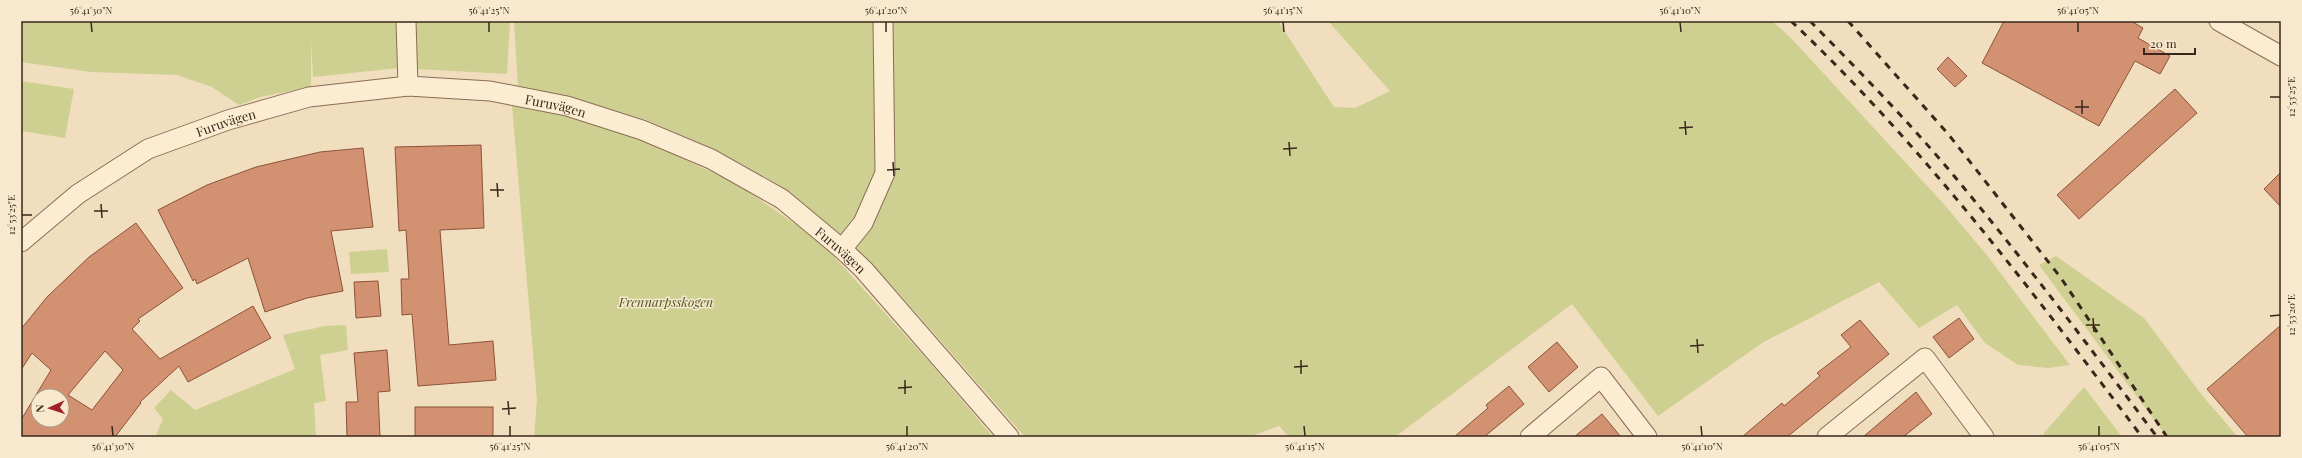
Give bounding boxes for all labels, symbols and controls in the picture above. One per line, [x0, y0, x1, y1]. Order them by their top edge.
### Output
text: 56°41'30"N [70, 3, 112, 17]
text: 56°41'25"N [468, 3, 510, 17]
text: 56°41'20"N [865, 3, 907, 17]
text: 56°41'15"N [1263, 3, 1303, 17]
text: 56°41'10"N [1659, 3, 1701, 17]
text: 56°41'05"N [2057, 3, 2099, 17]
scale bar [2144, 30, 2195, 56]
text: 20 m [2150, 35, 2177, 51]
text: 12°53'25"E [2284, 77, 2298, 117]
street label: Furuvägen [524, 90, 589, 120]
street label: Furuvägen [193, 104, 258, 140]
text: 12°53'25"E [4, 195, 18, 235]
street label: Furuvägen [812, 222, 870, 276]
park label: Frennarpsskogen [618, 293, 713, 310]
text: 12°53'20"E [2284, 294, 2298, 336]
north arrow [30, 388, 70, 428]
text: N [32, 404, 47, 413]
text: 56°41'30"N [92, 439, 134, 453]
text: 56°41'25"N [489, 439, 531, 453]
text: 56°41'20"N [886, 439, 928, 453]
text: 56°41'15"N [1285, 439, 1325, 453]
text: 56°41'10"N [1681, 439, 1723, 453]
text: 56°41'05"N [2078, 439, 2120, 453]

